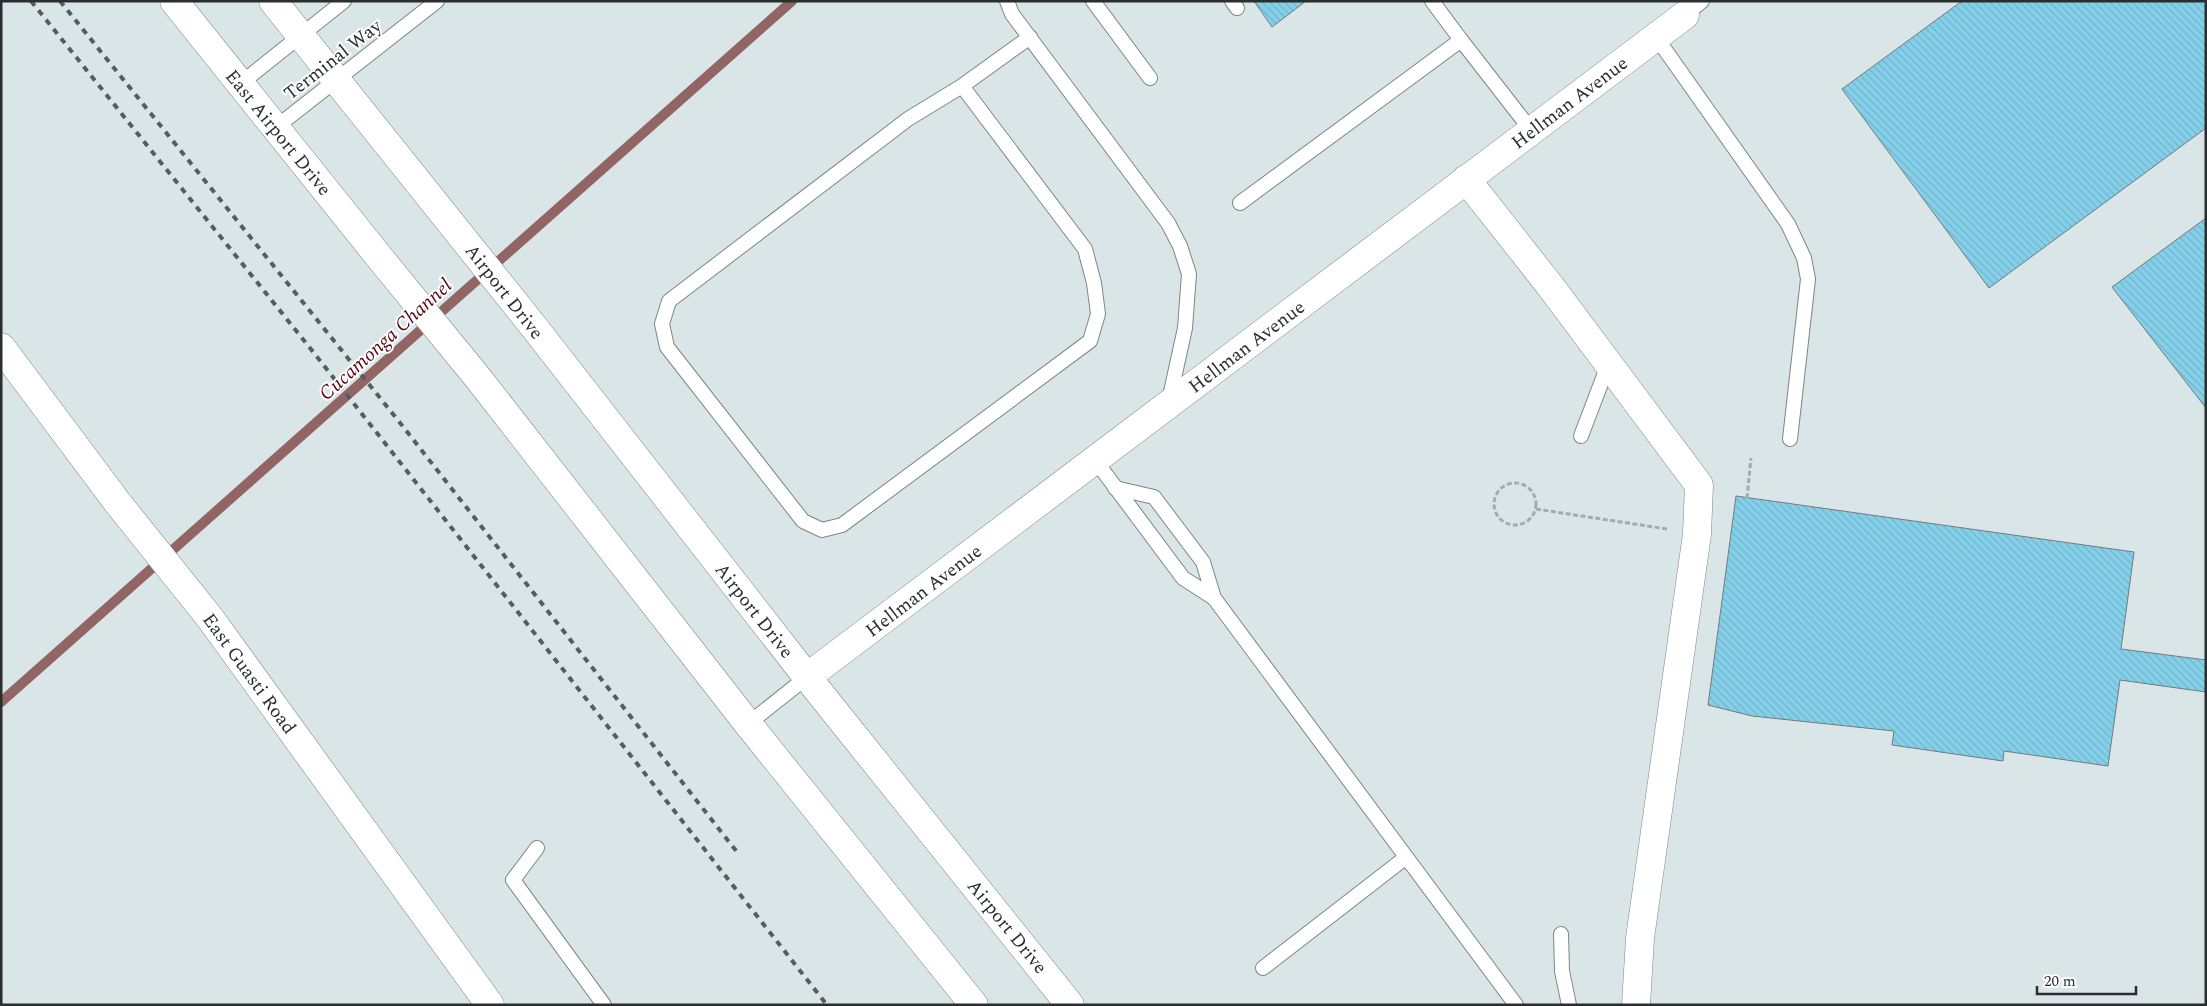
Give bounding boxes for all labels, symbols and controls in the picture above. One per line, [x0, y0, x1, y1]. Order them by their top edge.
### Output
street label: Terminal Way [278, 12, 389, 108]
street label: Hellman Avenue [1505, 50, 1634, 157]
street label: East Airport Drive [218, 63, 338, 203]
street label: Airport Drive [457, 238, 550, 346]
water label: Cucamonga Channel [312, 271, 459, 408]
street label: Hellman Avenue [1182, 294, 1311, 401]
street label: Hellman Avenue [859, 538, 988, 645]
street label: Airport Drive [707, 557, 800, 665]
street label: East Guasti Road [195, 607, 303, 741]
street label: Airport Drive [960, 873, 1054, 981]
scale bar [2037, 964, 2136, 996]
text: 20 m [2044, 970, 2076, 993]

